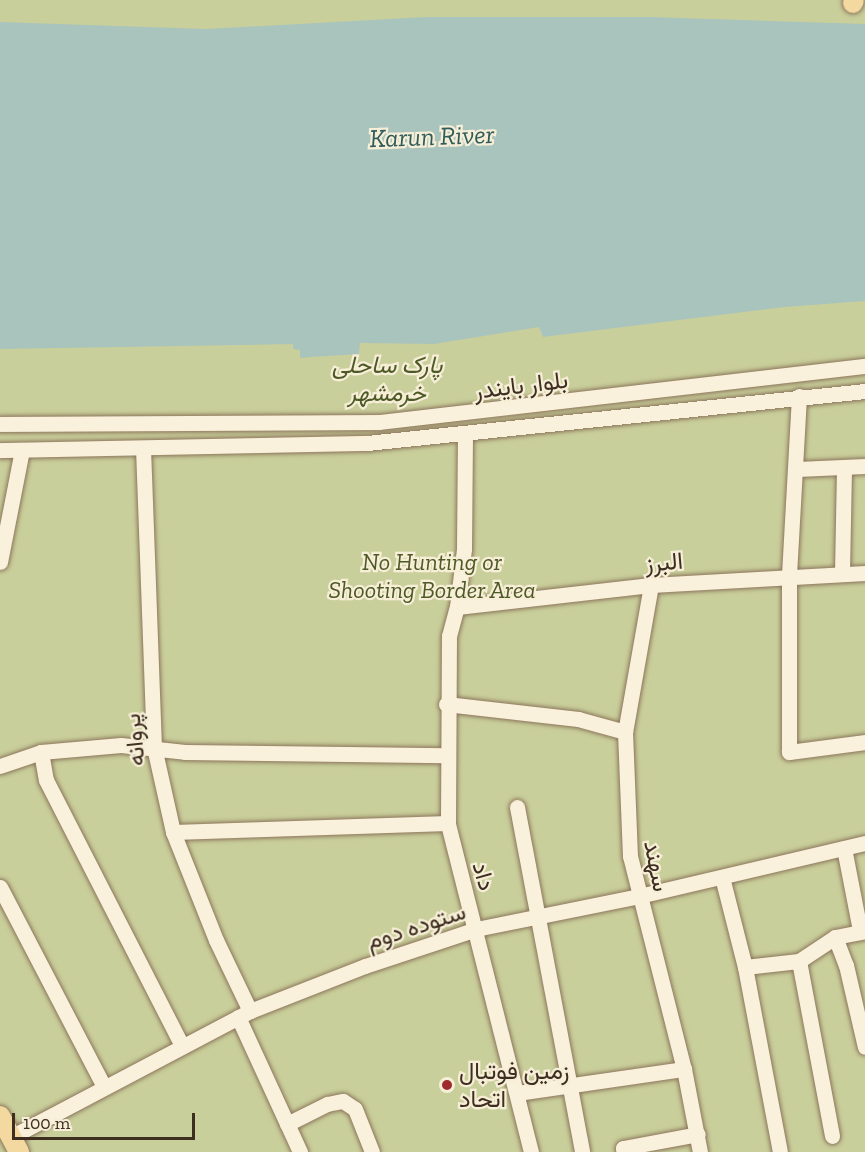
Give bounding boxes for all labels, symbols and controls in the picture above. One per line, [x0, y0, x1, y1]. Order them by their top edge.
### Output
water label: Karun River [369, 119, 495, 155]
park label: پارک ساحلی خرمشهر [332, 351, 442, 407]
street label: بلوار بایندر [472, 365, 570, 405]
street label: البرز [644, 546, 684, 578]
park label: No Hunting or Shooting Border Area [328, 548, 536, 604]
street label: پروانه [117, 712, 151, 768]
street label: سهند [638, 838, 676, 894]
street label: داد [466, 858, 502, 894]
street label: ستوده دوم [363, 896, 469, 956]
place label: زمین فوتبال اتحاد [459, 1057, 569, 1113]
marker: زمین فوتبال اتحاد [440, 1078, 454, 1092]
scale bar [15, 1101, 198, 1139]
text: 100 m [23, 1112, 70, 1134]

